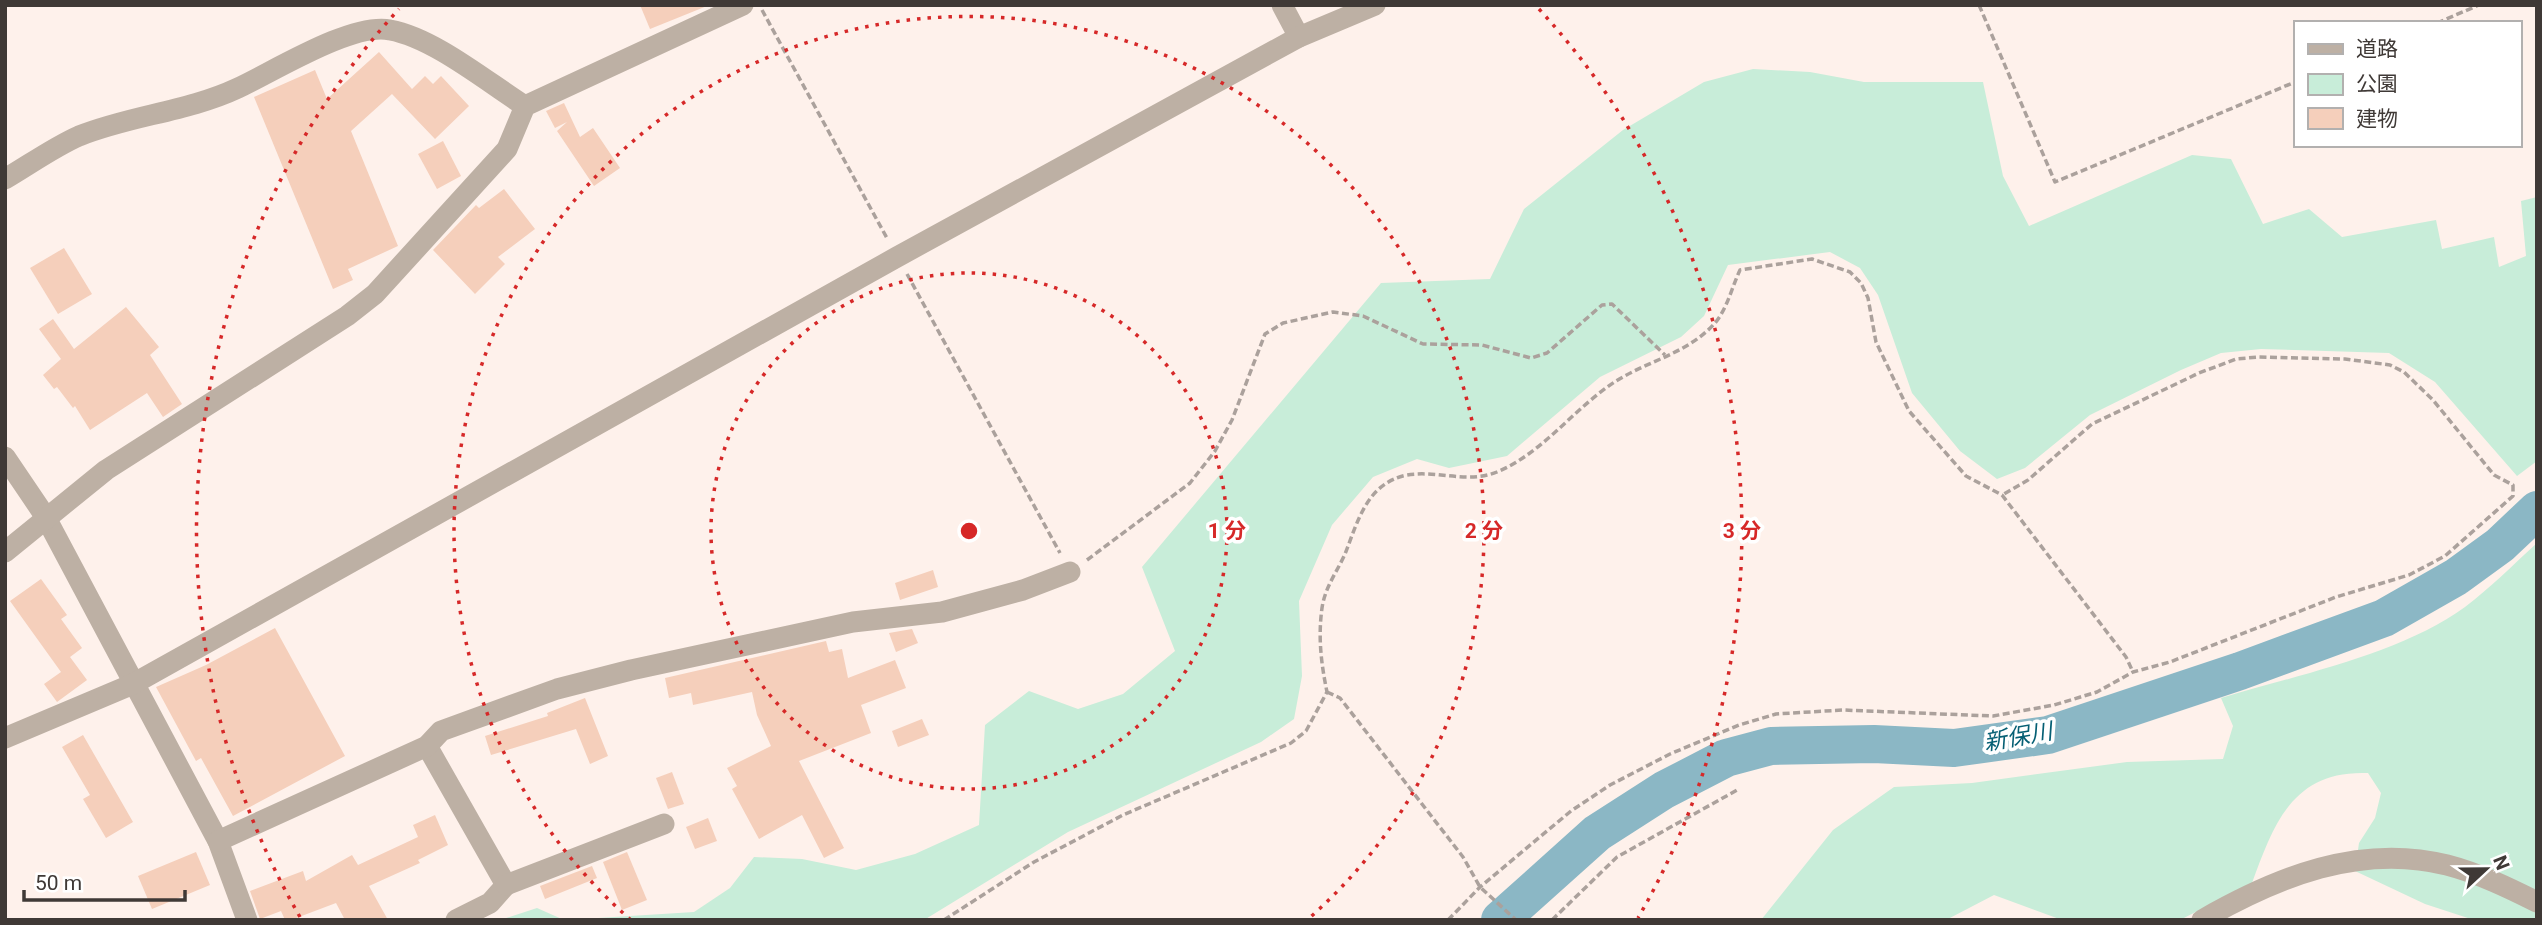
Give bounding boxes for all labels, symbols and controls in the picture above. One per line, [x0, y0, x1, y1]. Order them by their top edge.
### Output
legend [2294, 21, 2521, 147]
text: 道路 [2356, 37, 2398, 61]
text: 公園 [2356, 72, 2398, 96]
text: 建物 [2356, 107, 2398, 131]
centre of rings [957, 519, 981, 543]
text: 1 分 [1208, 519, 1246, 543]
text: 2 分 [1465, 519, 1503, 543]
text: 3 分 [1723, 519, 1761, 543]
water label: 新保川 [1982, 717, 2057, 756]
north arrow [2451, 834, 2521, 904]
text: N [2488, 852, 2514, 873]
scale bar [24, 858, 186, 902]
text: 50 m [35, 871, 82, 895]

